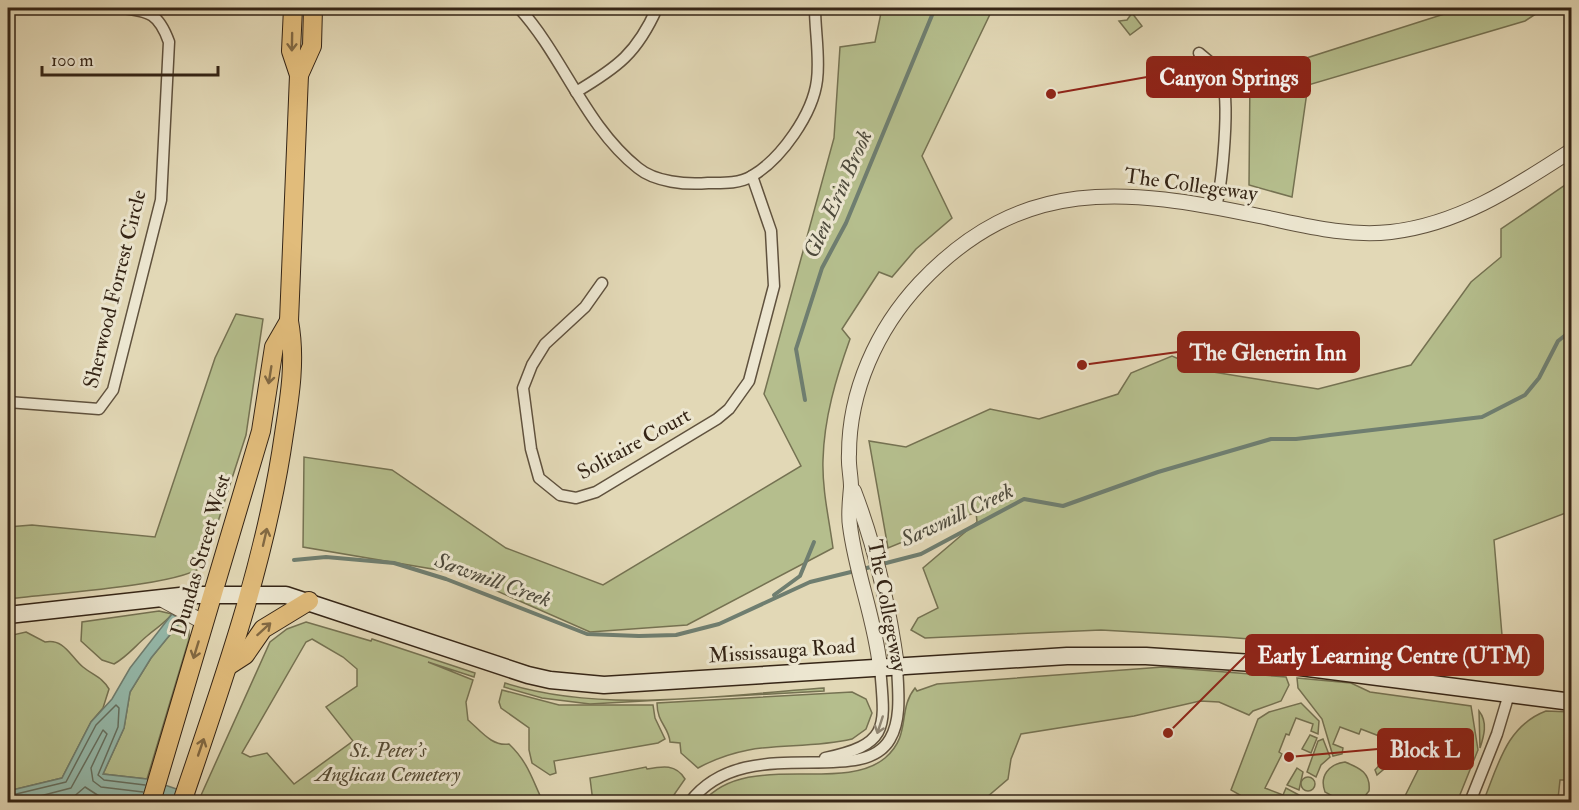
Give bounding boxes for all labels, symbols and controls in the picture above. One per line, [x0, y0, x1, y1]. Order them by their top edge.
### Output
one-way arrow [286, 32, 297, 51]
scale bar [42, 39, 218, 77]
text: 100 m [51, 49, 94, 72]
callout: Canyon Springs [1147, 57, 1310, 97]
text: Canyon Springs [1159, 64, 1299, 93]
water label: Glen Erin Brook [797, 126, 879, 262]
street label: The Collegeway [1123, 162, 1260, 208]
street label: Sherwood Forrest Circle [77, 187, 153, 391]
callout: The Glenerin Inn [1178, 332, 1359, 372]
text: The Glenerin Inn [1188, 339, 1347, 367]
one-way arrow [265, 365, 276, 384]
street label: Solitaire Court [573, 402, 696, 486]
street label: Dundas Street West [165, 471, 237, 639]
water label: Sawmill Creek [895, 477, 1018, 554]
one-way arrow [260, 528, 271, 547]
street label: The Collegeway [861, 537, 913, 675]
water label: Sawmill Creek [430, 546, 555, 614]
one-way arrow [256, 622, 271, 636]
street label: Mississauga Road [708, 632, 857, 670]
callout: Early Learning Centre (UTM) [1246, 635, 1543, 675]
one-way arrow [190, 640, 201, 659]
text: Early Learning Centre (UTM) [1258, 642, 1530, 671]
one-way arrow [874, 715, 885, 734]
callout: Block L [1378, 729, 1473, 769]
text: Block L [1390, 736, 1460, 764]
park label: St. Peter's Anglican Cemetery [314, 737, 461, 788]
one-way arrow [196, 738, 207, 757]

